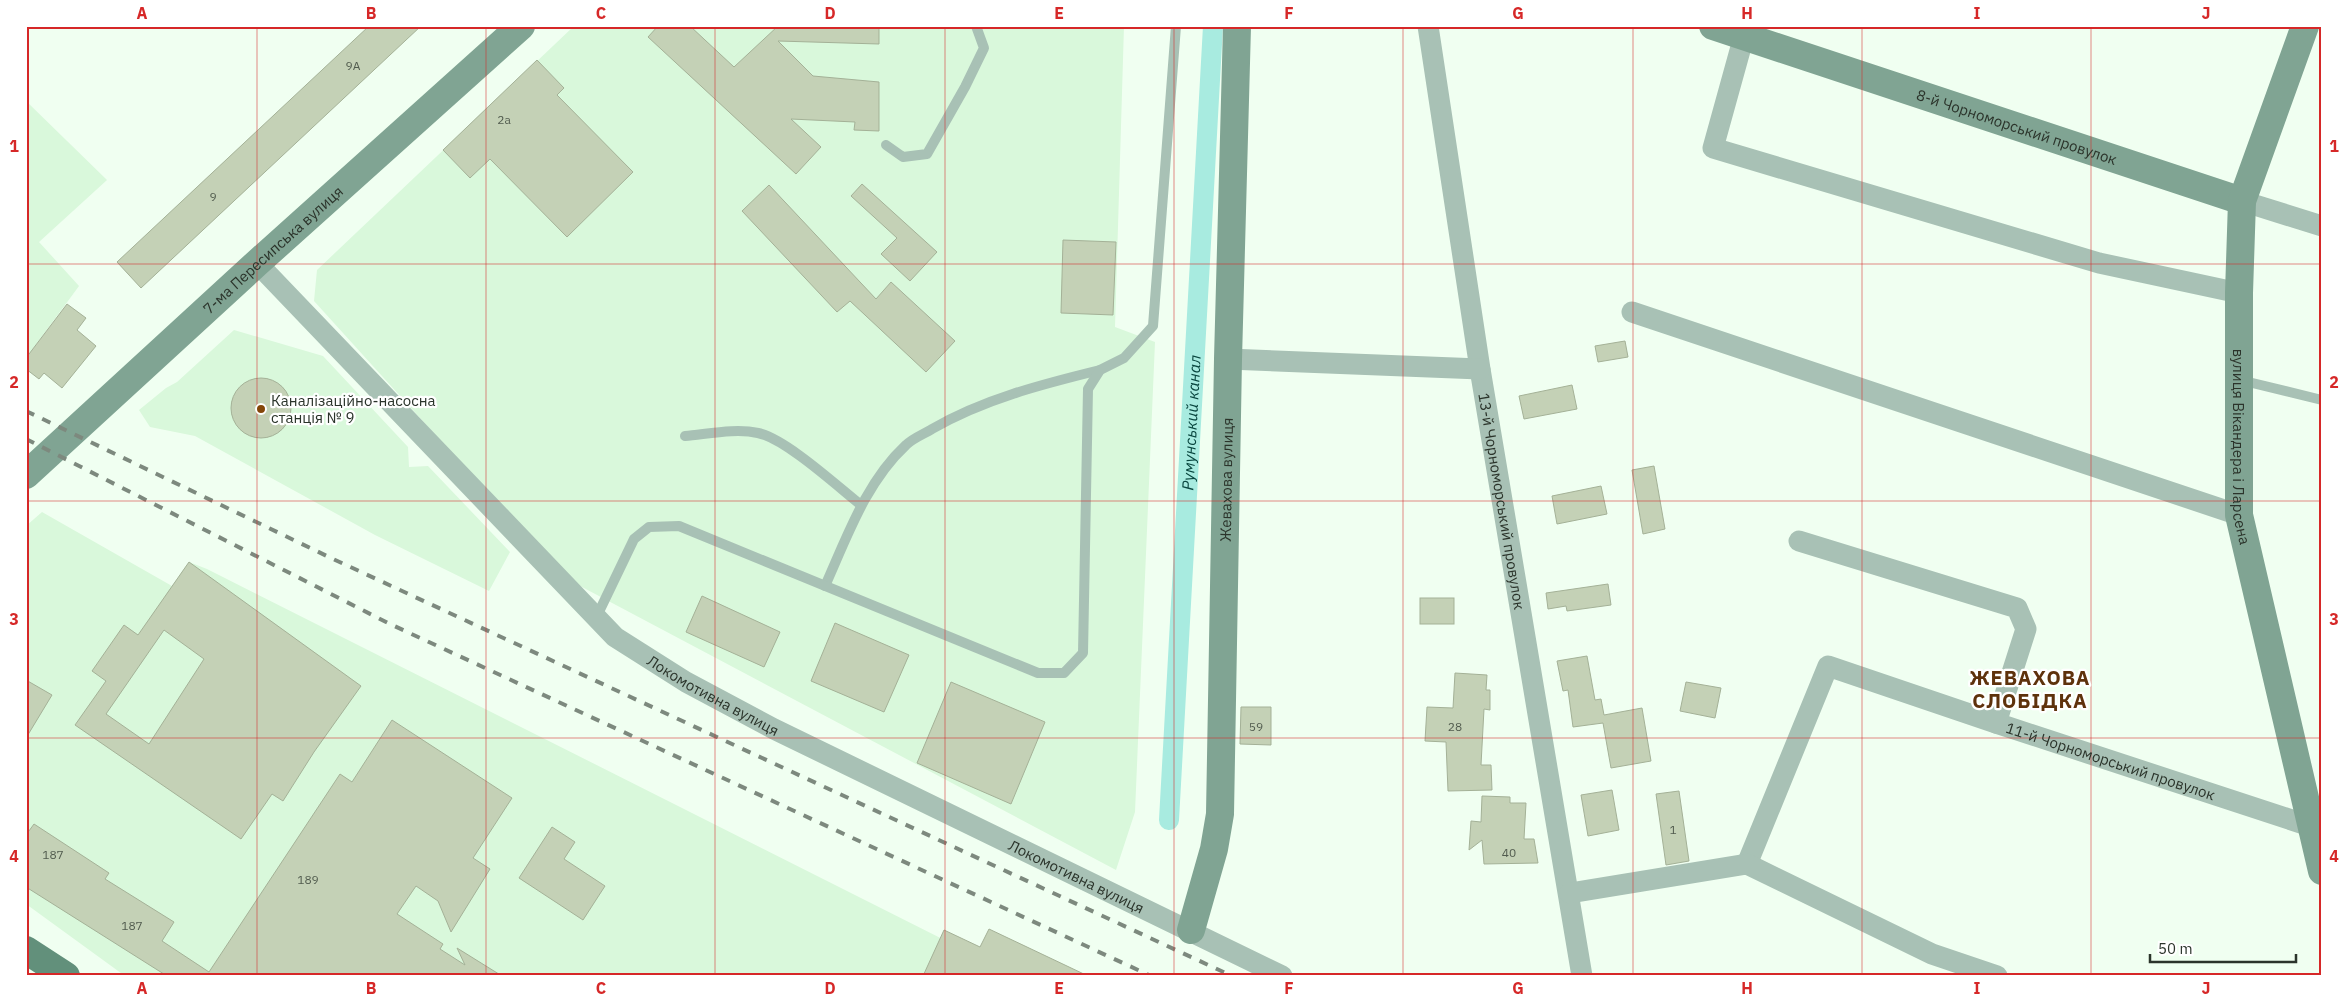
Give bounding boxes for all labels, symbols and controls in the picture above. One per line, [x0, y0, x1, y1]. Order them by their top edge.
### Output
text: A [137, 3, 148, 23]
text: B [366, 3, 377, 23]
text: C [596, 3, 606, 23]
text: D [824, 3, 836, 23]
text: E [1054, 3, 1064, 23]
text: F [1284, 3, 1294, 23]
text: G [1512, 3, 1524, 23]
text: H [1741, 3, 1753, 23]
text: I [1974, 3, 1981, 23]
text: J [2202, 3, 2210, 23]
house number: 9А [346, 58, 361, 73]
street label: 8-й Чорноморський провулок [1914, 84, 2120, 169]
house number: 2а [497, 112, 511, 127]
text: 1 [9, 136, 19, 156]
text: 1 [2329, 136, 2339, 156]
street label: 7-ма Пересипська вулиця [198, 181, 346, 318]
house number: 9 [209, 189, 217, 204]
street label: вулиця Вікандера і Ларсена [2229, 349, 2255, 546]
water label: Румунський канал [1177, 354, 1205, 491]
text: 2 [9, 372, 19, 392]
text: 2 [2329, 372, 2339, 392]
place label: Каналізаційно-насосна станція № 9 [271, 391, 436, 427]
street label: 13-й Чорноморський провулок [1475, 392, 1530, 611]
marker: Каналізаційно-насосна станція № 9 [255, 403, 267, 415]
street label: Жевахова вулиця [1215, 417, 1236, 542]
text: 3 [9, 609, 19, 629]
text: 3 [2329, 609, 2339, 629]
street label: Локомотивна вулиця [644, 650, 782, 740]
district label: ЖЕВАХОВА СЛОБІДКА [1970, 664, 2090, 714]
street label: 11-й Чорноморський провулок [2004, 717, 2218, 804]
house number: 59 [1249, 719, 1263, 734]
house number: 28 [1448, 719, 1462, 734]
house number: 1 [1669, 822, 1677, 837]
street label: Локомотивна вулиця [1006, 835, 1147, 917]
house number: 40 [1502, 845, 1516, 860]
text: 4 [9, 846, 19, 866]
text: 4 [2329, 846, 2339, 866]
house number: 187 [42, 847, 64, 862]
house number: 189 [297, 872, 319, 887]
house number: 187 [121, 918, 143, 933]
scale bar [2150, 932, 2297, 964]
text: 50 m [2158, 939, 2193, 958]
text: A [137, 978, 148, 998]
text: B [366, 978, 377, 998]
text: C [596, 978, 606, 998]
text: D [824, 978, 836, 998]
text: E [1054, 978, 1064, 998]
text: F [1284, 978, 1294, 998]
text: G [1512, 978, 1524, 998]
text: H [1741, 978, 1753, 998]
text: I [1974, 978, 1981, 998]
text: J [2202, 978, 2210, 998]

